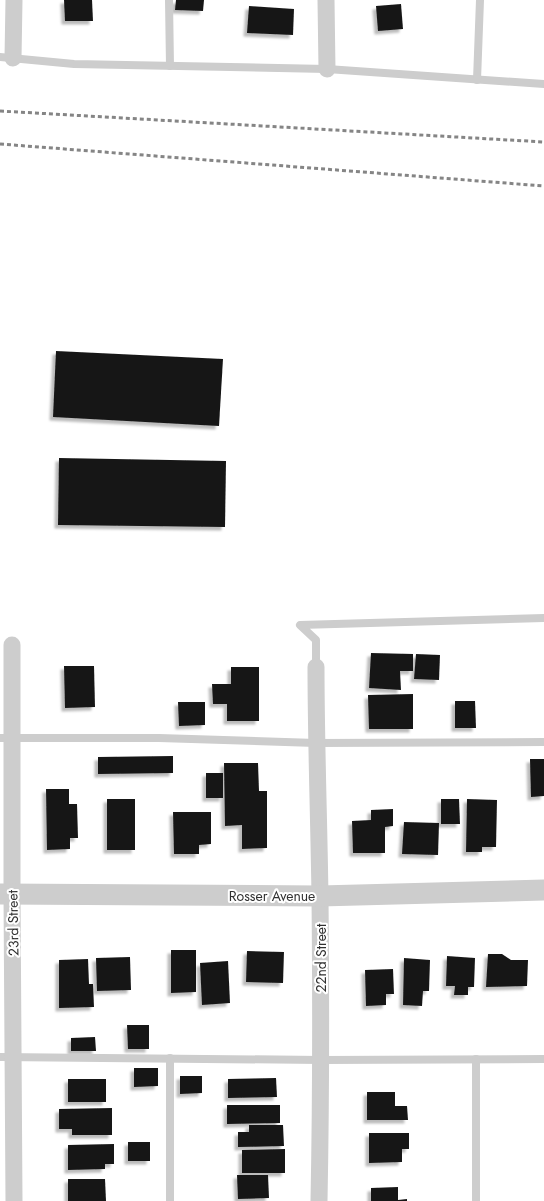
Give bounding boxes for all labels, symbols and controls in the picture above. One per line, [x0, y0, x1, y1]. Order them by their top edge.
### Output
street label: Rosser Avenue [229, 886, 315, 906]
street label: 23rd Street [2, 889, 24, 956]
street label: 22nd Street [311, 923, 331, 992]

